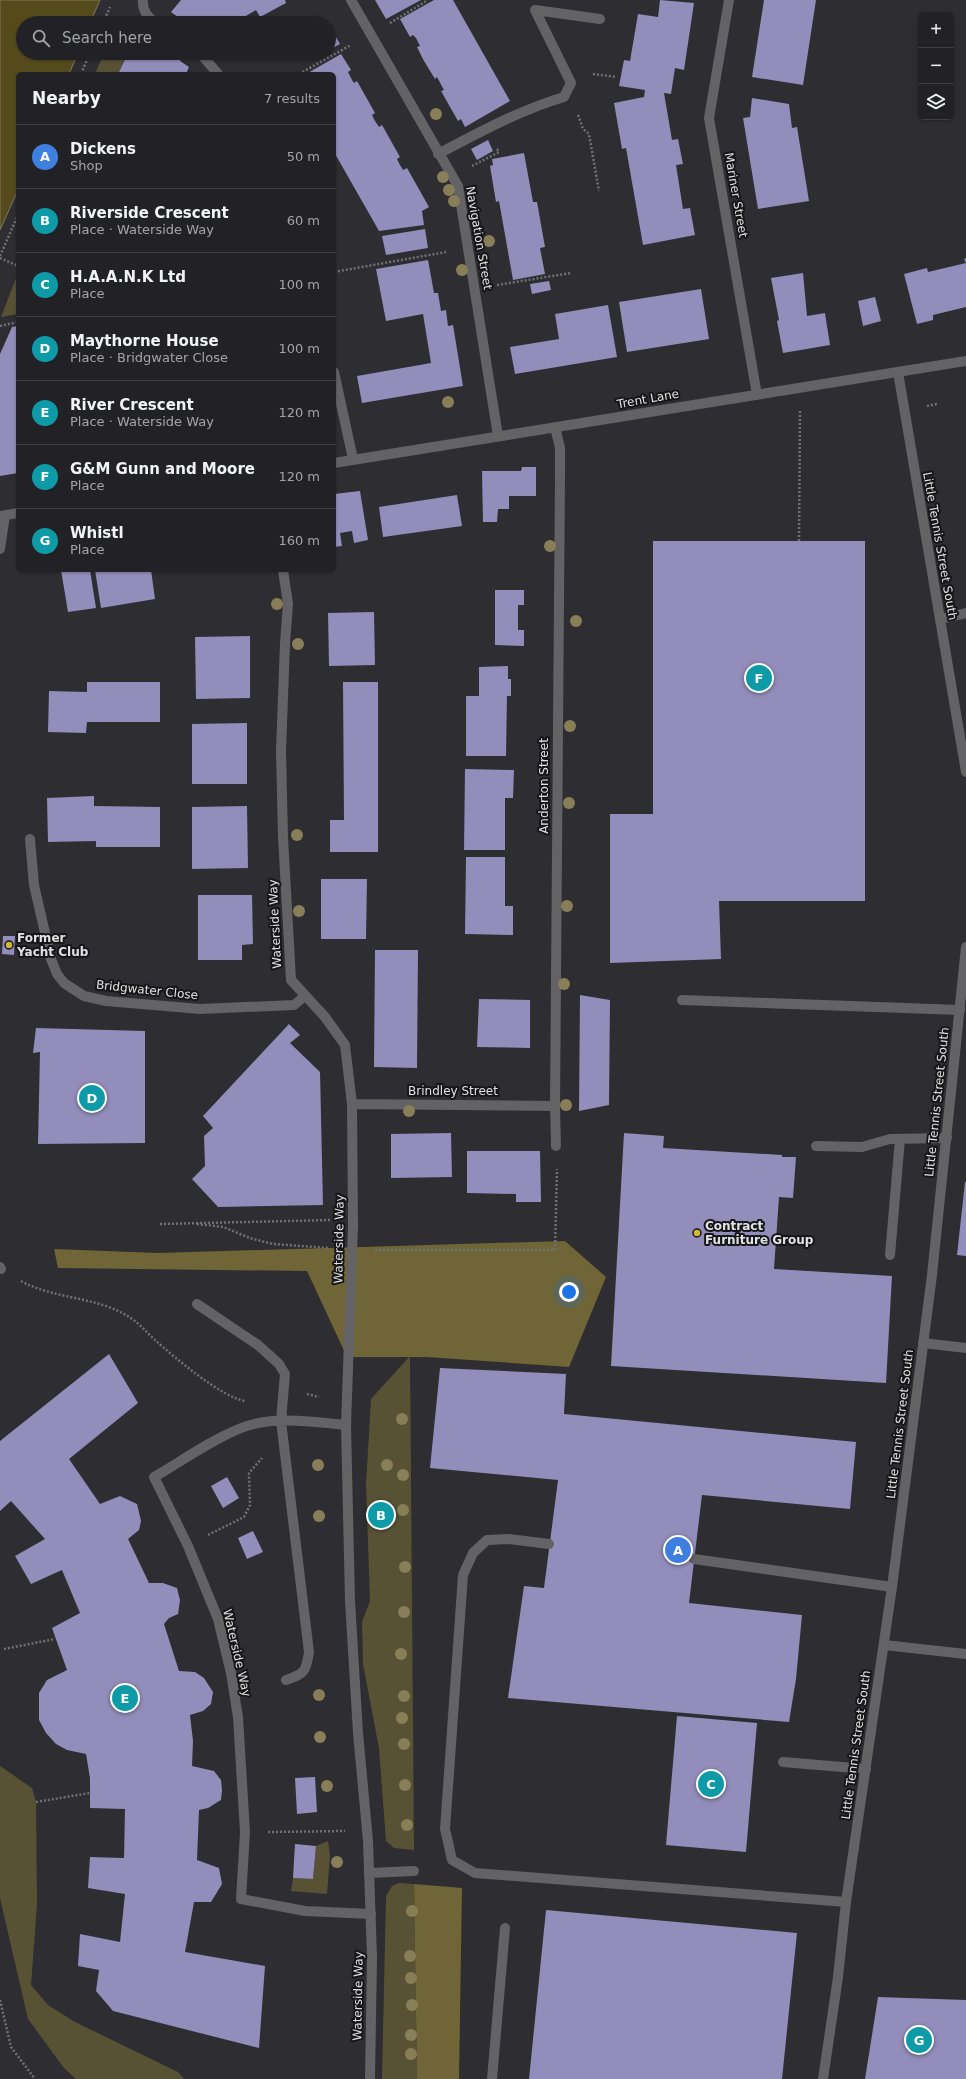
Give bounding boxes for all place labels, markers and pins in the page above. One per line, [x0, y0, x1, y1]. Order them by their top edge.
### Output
pin: F [746, 663, 772, 693]
place label: Former Yacht Club [16, 931, 89, 959]
marker: Former Yacht Club [4, 940, 14, 950]
pin: D [79, 1083, 105, 1113]
place label: Contract Furniture Group [705, 1219, 814, 1247]
marker: Contract Furniture Group [692, 1228, 702, 1238]
pin: B [368, 1500, 394, 1530]
pin: A [665, 1535, 691, 1565]
pin: E [112, 1683, 138, 1713]
pin: C [698, 1769, 724, 1799]
pin: G [906, 2025, 932, 2055]

